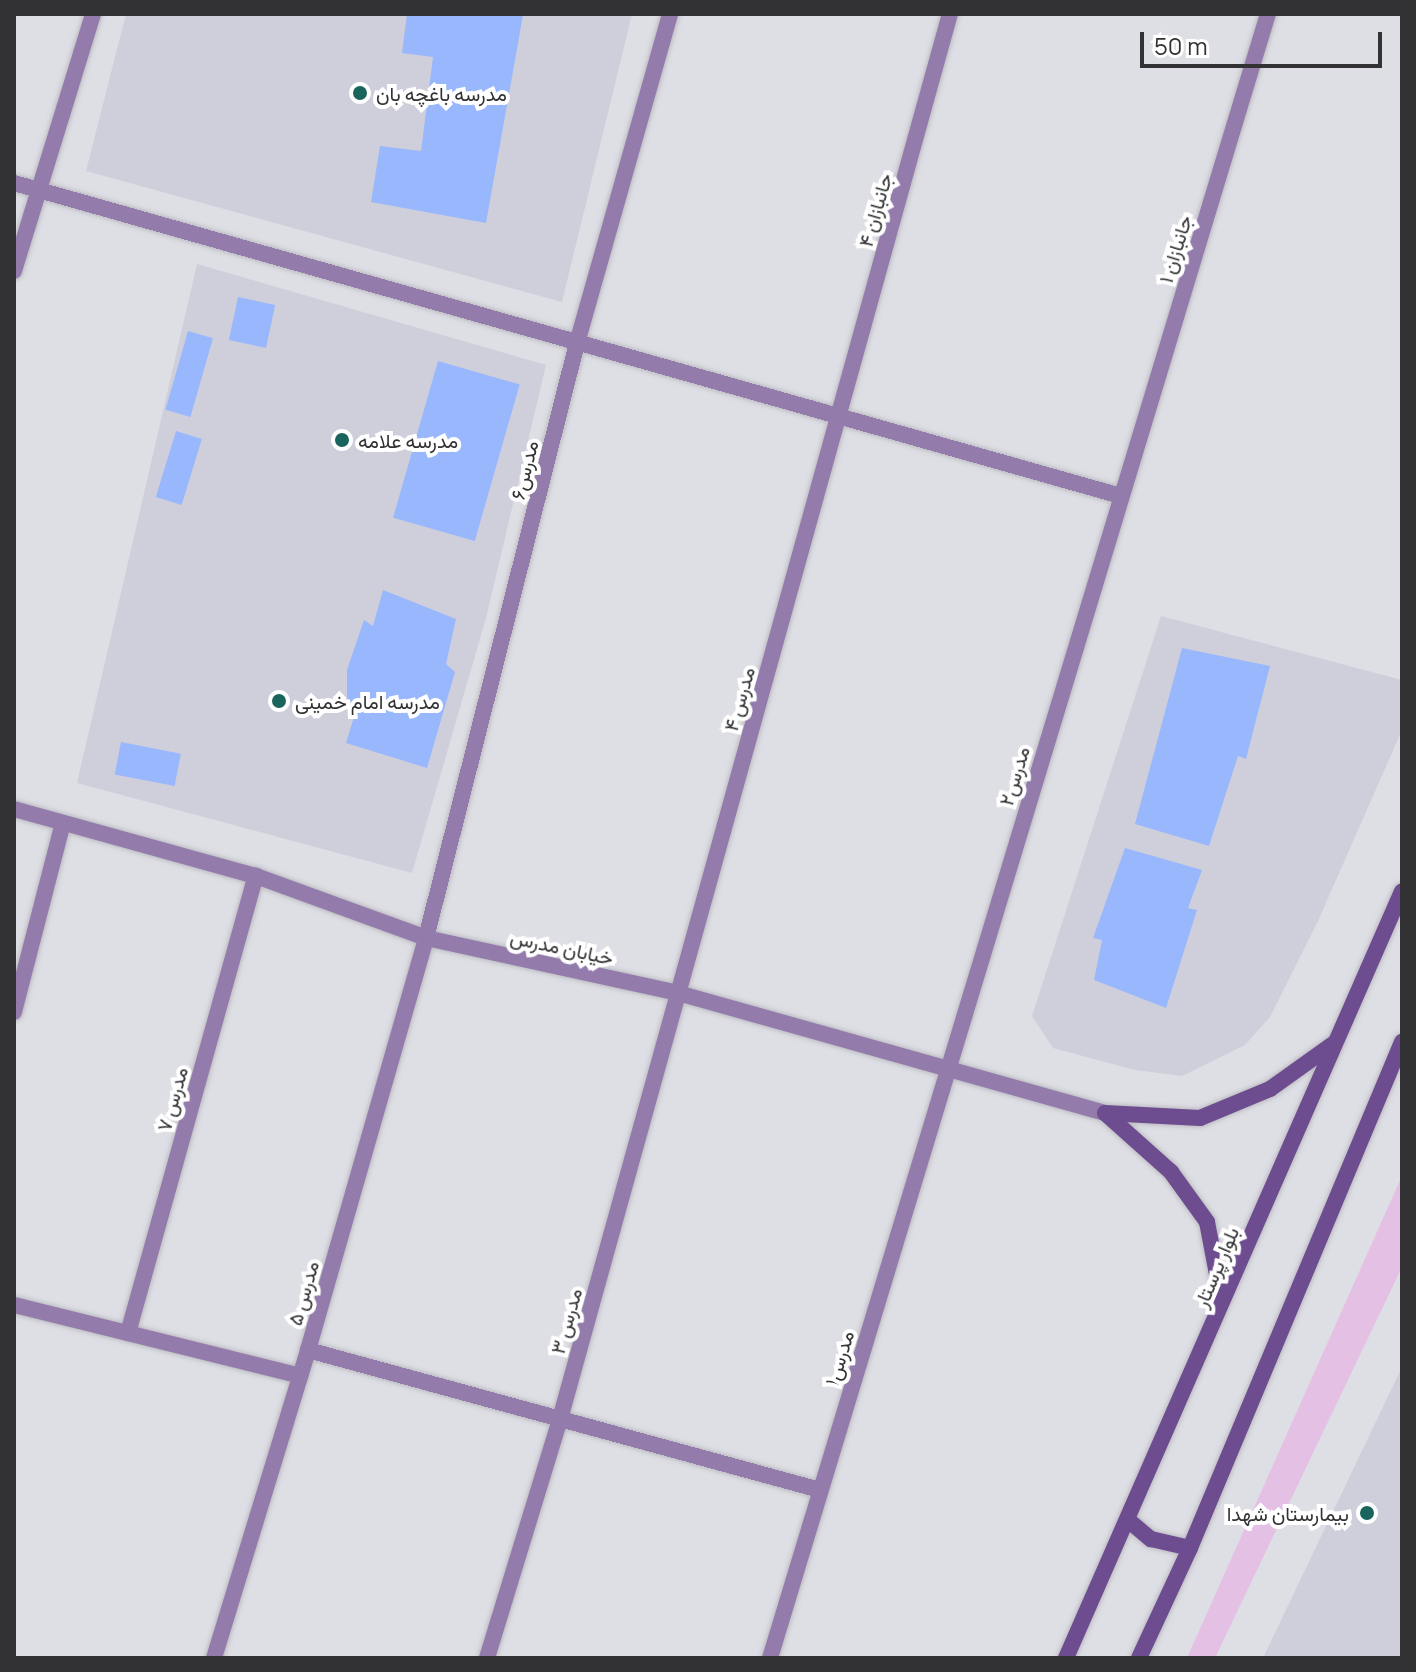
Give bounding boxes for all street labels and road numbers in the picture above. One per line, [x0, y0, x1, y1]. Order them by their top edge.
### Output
street label: جانبازان ۴ [853, 170, 897, 250]
street label: جانبازان ۱ [1153, 212, 1197, 286]
street label: مدرس۶ [505, 438, 543, 502]
street label: مدرس ۴ [718, 664, 760, 734]
street label: مدرس۲ [994, 743, 1034, 809]
street label: خیابان مدرس [508, 924, 616, 970]
street label: مدرس ۷ [151, 1064, 193, 1134]
street label: بلوار پرستار [1188, 1223, 1244, 1311]
street label: مدرس ۵ [282, 1258, 324, 1328]
street label: مدرس ۳ [545, 1285, 587, 1357]
street label: مدرس۱ [819, 1328, 859, 1388]

